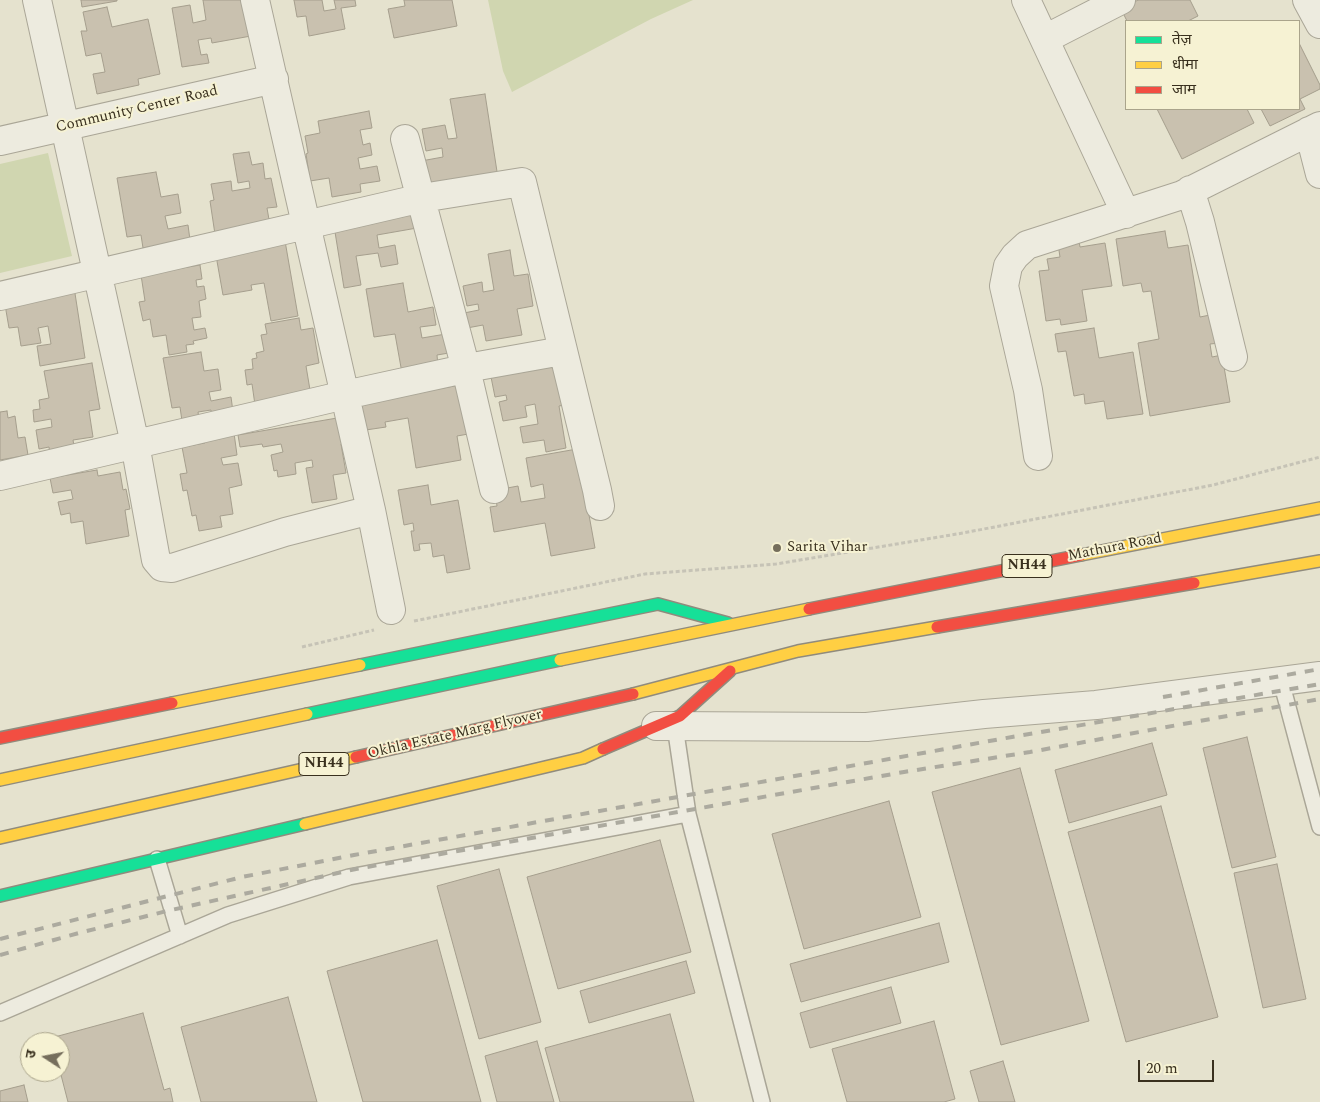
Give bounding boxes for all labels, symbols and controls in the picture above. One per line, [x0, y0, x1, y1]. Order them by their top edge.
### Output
legend [1125, 20, 1300, 110]
text: तेज़ [1172, 28, 1192, 51]
text: धीमा [1172, 53, 1198, 76]
text: जाम [1172, 78, 1196, 101]
street label: Community Center Road [54, 83, 220, 137]
street label: Mathura Road [1067, 530, 1163, 566]
place label: Sarita Vihar [787, 539, 867, 557]
marker: Sarita Vihar [771, 542, 783, 554]
road number: NH44 [1002, 554, 1052, 578]
street label: Okhla Estate Marg Flyover [366, 706, 544, 764]
road number: NH44 [299, 752, 349, 776]
north arrow [20, 1032, 70, 1082]
text: उ [20, 1048, 42, 1060]
scale bar [1140, 1050, 1216, 1082]
text: 20 m [1146, 1057, 1178, 1080]

